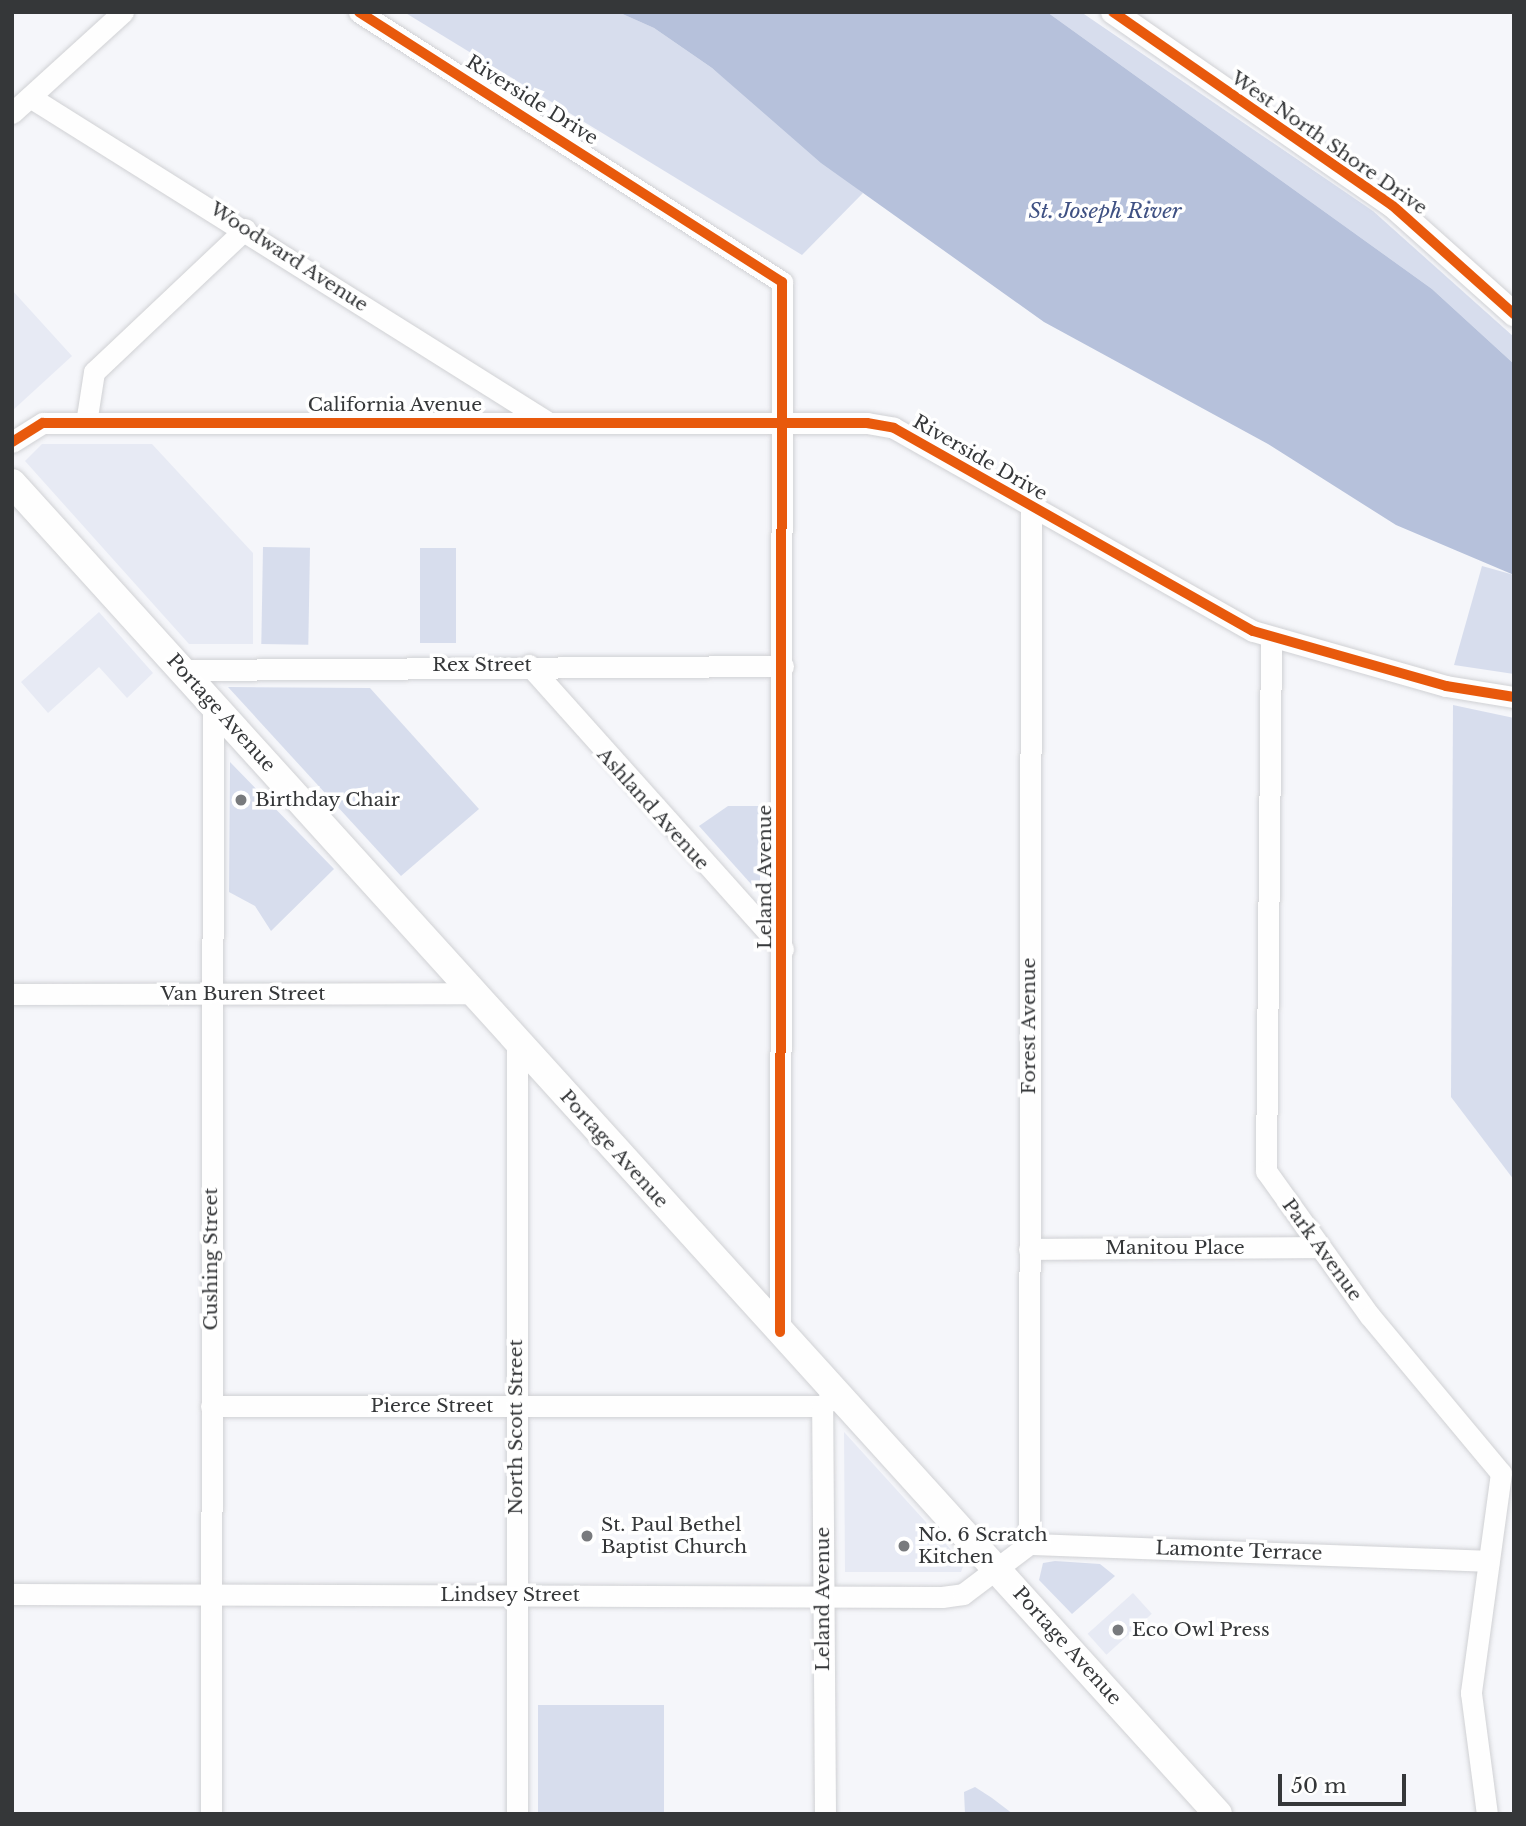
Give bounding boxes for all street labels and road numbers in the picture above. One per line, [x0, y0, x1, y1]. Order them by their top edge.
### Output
street label: Riverside Drive [462, 50, 602, 150]
street label: West North Shore Drive [1227, 67, 1431, 219]
street label: Woodward Avenue [205, 197, 373, 317]
street label: California Avenue [307, 394, 483, 416]
street label: Riverside Drive [909, 410, 1051, 506]
street label: Portage Avenue [162, 649, 280, 777]
street label: Rex Street [432, 654, 532, 676]
street label: Ashland Avenue [592, 743, 714, 875]
street label: Leland Avenue [754, 804, 776, 950]
street label: Forest Avenue [1018, 957, 1040, 1095]
street label: Van Buren Street [161, 983, 325, 1005]
street label: Portage Avenue [555, 1085, 673, 1213]
street label: Cushing Street [200, 1187, 222, 1331]
street label: Park Avenue [1277, 1194, 1367, 1306]
street label: Manitou Place [1105, 1237, 1245, 1259]
street label: North Scott Street [505, 1339, 527, 1515]
street label: Pierce Street [371, 1395, 493, 1417]
street label: Leland Avenue [812, 1526, 834, 1672]
street label: Lamonte Terrace [1155, 1537, 1323, 1565]
street label: Portage Avenue [1008, 1582, 1126, 1710]
street label: Lindsey Street [440, 1584, 580, 1606]

